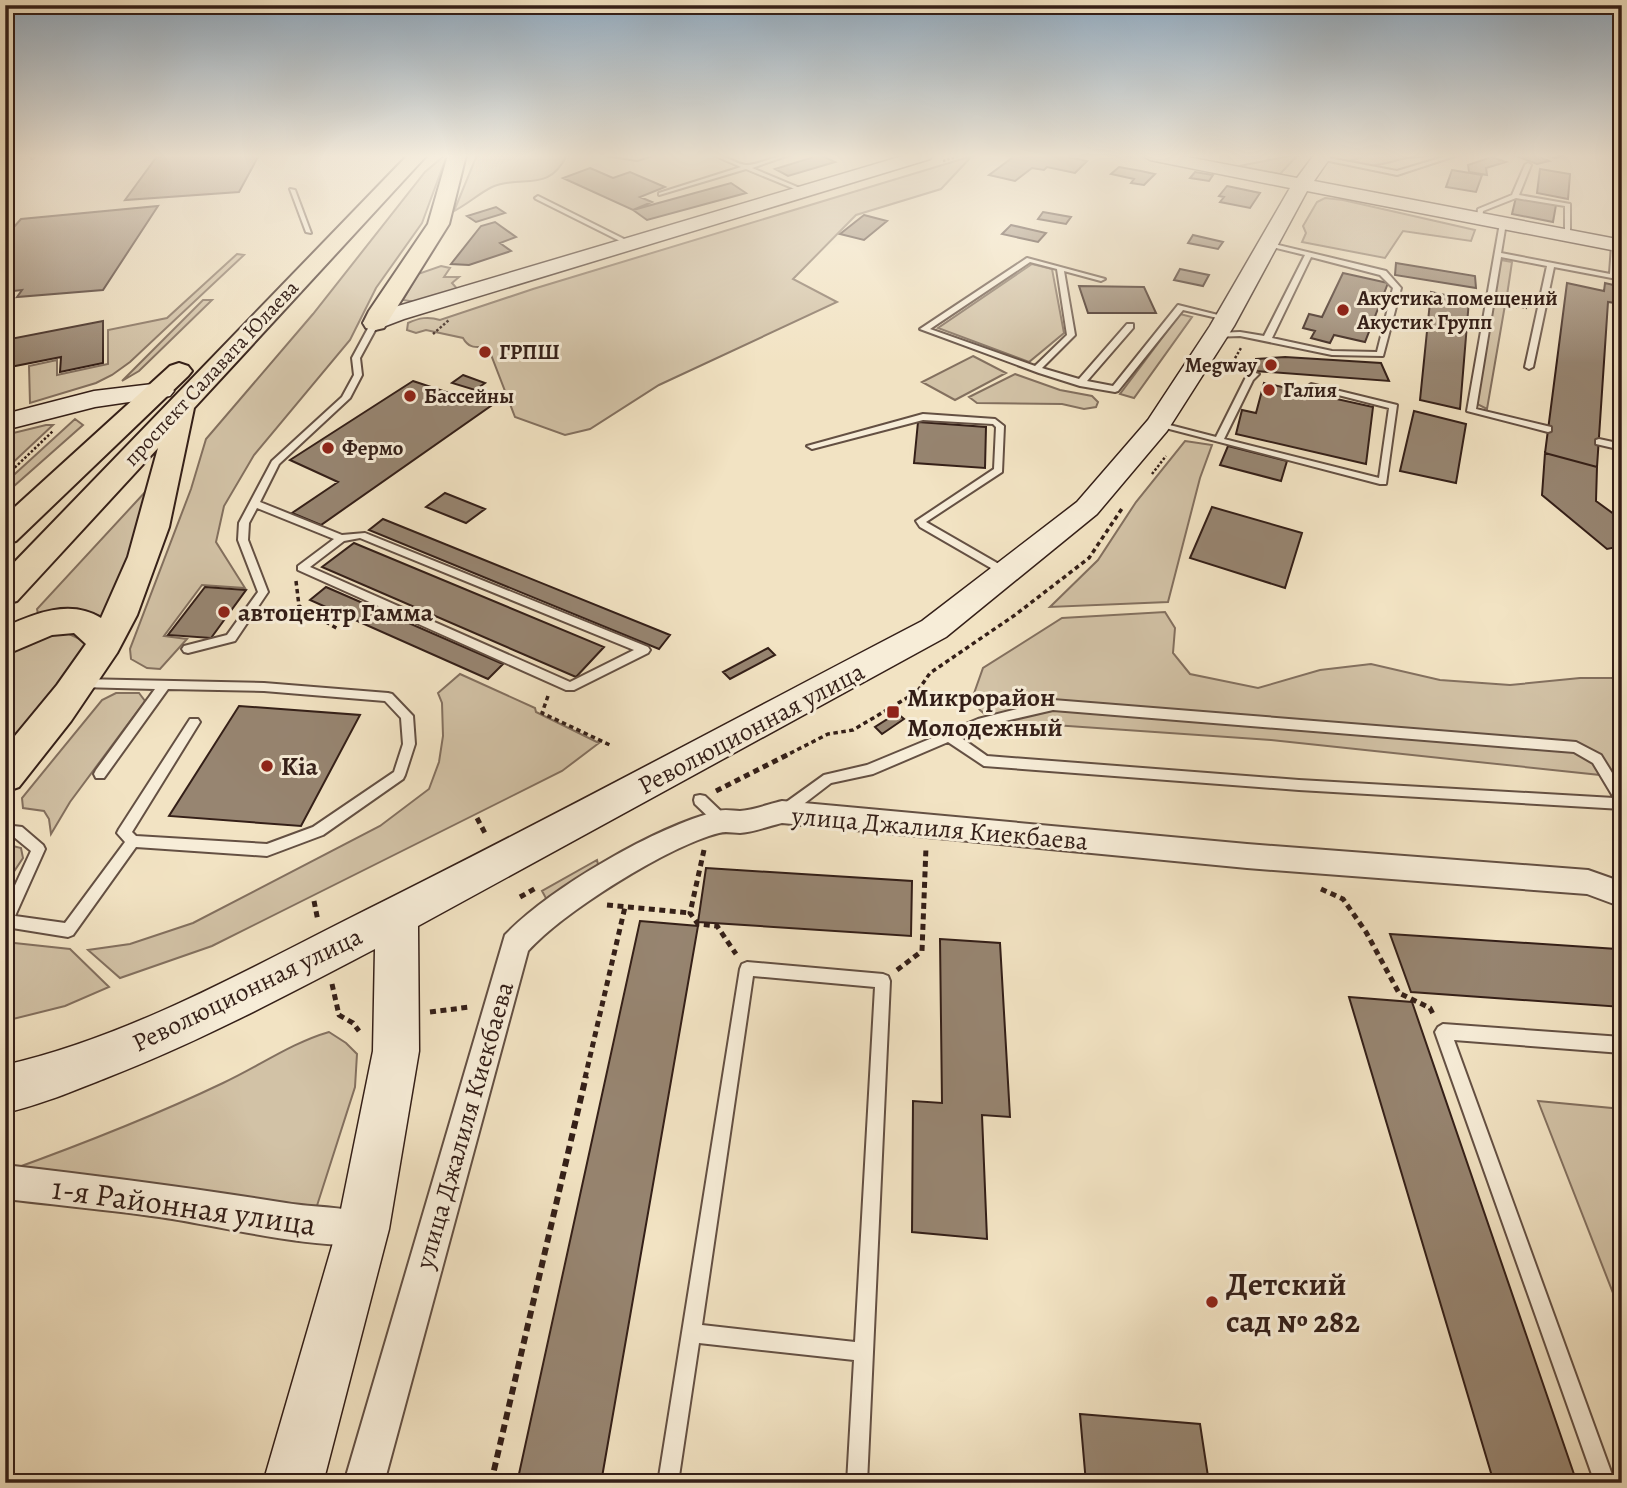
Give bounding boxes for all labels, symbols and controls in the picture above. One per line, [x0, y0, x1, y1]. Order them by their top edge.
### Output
street label: проспект Салавата Юлаева [117, 274, 305, 472]
place label: Акустика помещений Акустик Групп [1356, 284, 1558, 336]
marker: Акустика помещений Акустик Групп [1335, 302, 1351, 318]
place label: ГРПШ [499, 338, 560, 366]
marker: ГРПШ [477, 344, 493, 360]
place label: Megway [1185, 351, 1258, 379]
marker: Megway [1263, 357, 1279, 373]
place label: Галия [1283, 376, 1337, 404]
place label: Бассейны [424, 382, 514, 410]
marker: Галия [1261, 382, 1277, 398]
marker: Бассейны [402, 388, 418, 404]
place label: Фермо [342, 434, 404, 462]
marker: Фермо [320, 440, 336, 456]
place label: автоцентр Гамма [238, 595, 434, 630]
marker: автоцентр Гамма [216, 604, 232, 620]
street label: Революционная улица [632, 654, 871, 803]
place label: Микрорайон Молодежный [907, 680, 1063, 745]
marker: Микрорайон Молодежный [885, 704, 901, 720]
place label: Kia [281, 749, 319, 784]
marker: Kia [259, 758, 275, 774]
street label: улица Джалиля Киекбаева [790, 798, 1089, 859]
street label: Революционная улица [126, 919, 368, 1060]
street label: улица Джалиля Киекбаева [406, 978, 522, 1274]
street label: 1-я Районная улица [49, 1166, 319, 1246]
place label: Детский сад № 282 [1226, 1262, 1360, 1343]
marker: Детский сад № 282 [1204, 1294, 1220, 1310]

